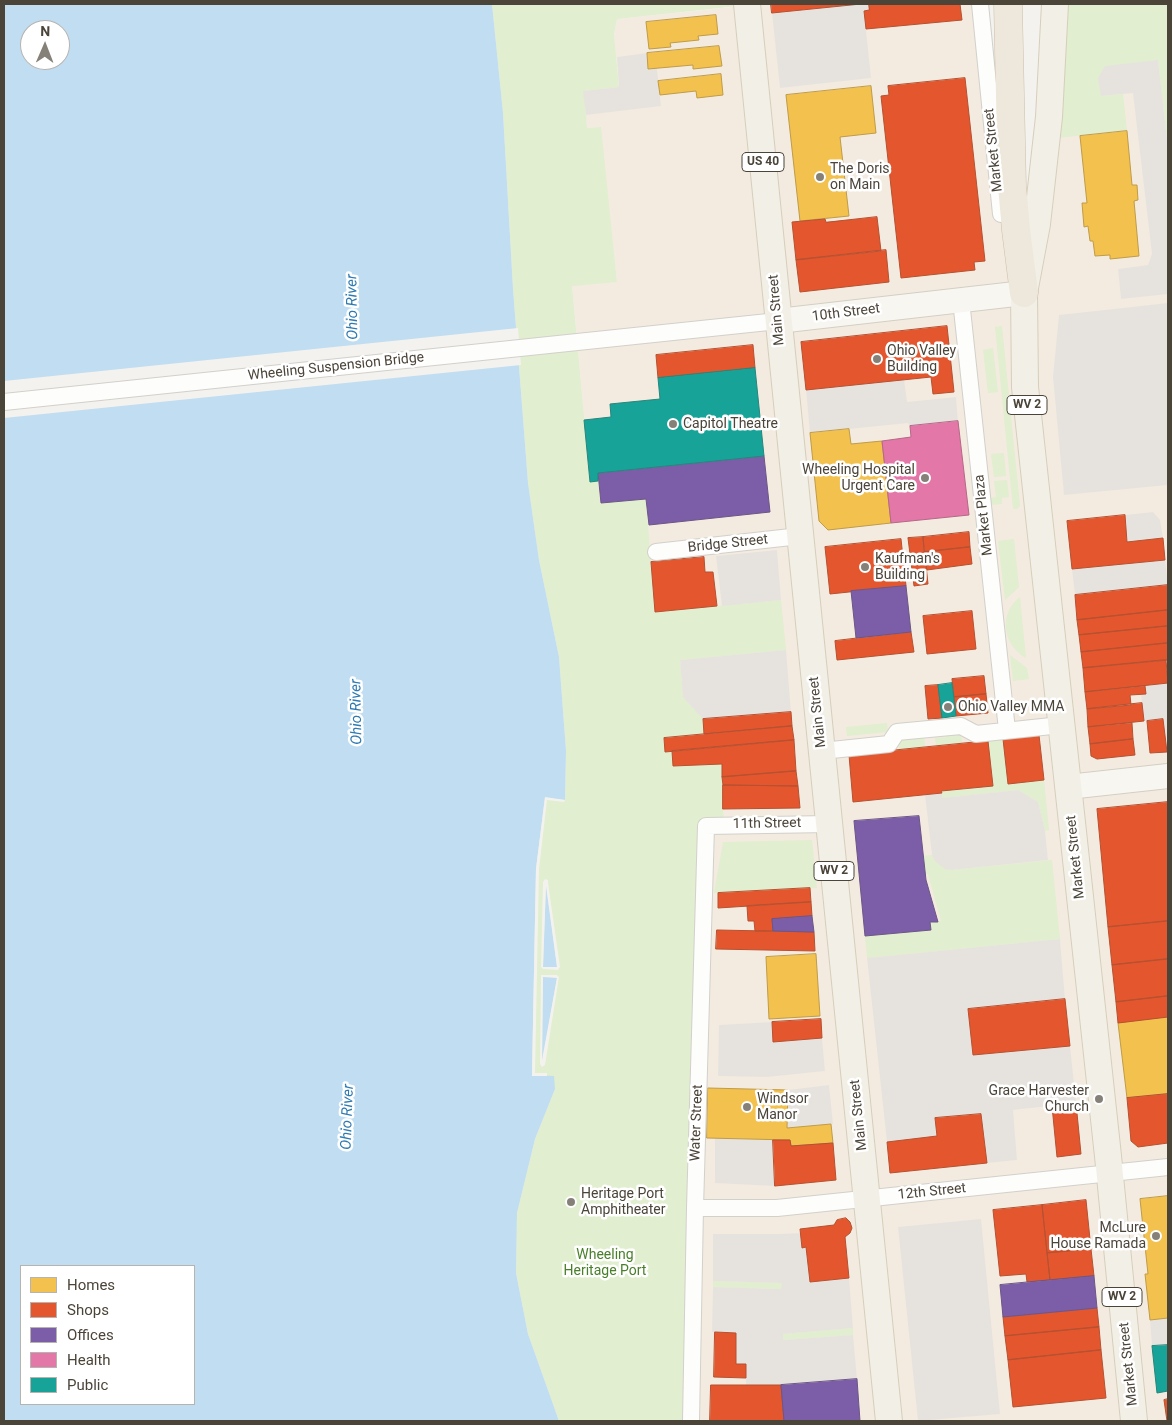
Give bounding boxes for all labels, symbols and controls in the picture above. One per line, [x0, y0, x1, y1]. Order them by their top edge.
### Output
north arrow [20, 20, 70, 70]
text: N [40, 23, 50, 39]
street label: Market Street [981, 107, 1007, 193]
road number: US 40 [742, 152, 784, 172]
place label: The Doris on Main [830, 161, 890, 193]
marker: The Doris on Main [814, 171, 826, 183]
water label: Ohio River [343, 274, 363, 340]
street label: Main Street [766, 274, 788, 346]
street label: 10th Street [811, 300, 881, 326]
place label: Ohio Valley Building [887, 343, 956, 376]
street label: Wheeling Suspension Bridge [247, 349, 425, 385]
marker: Ohio Valley Building [871, 353, 883, 365]
road number: WV 2 [1007, 396, 1047, 414]
place label: Capitol Theatre [683, 416, 778, 432]
marker: Capitol Theatre [667, 418, 679, 430]
place label: Wheeling Hospital Urgent Care [802, 462, 915, 494]
marker: Wheeling Hospital Urgent Care [919, 472, 931, 484]
street label: Market Plaza [971, 474, 997, 556]
street label: Bridge Street [687, 531, 769, 557]
place label: Kaufman's Building [875, 551, 940, 584]
marker: Kaufman's Building [859, 561, 871, 573]
street label: Main Street [806, 676, 830, 748]
water label: Ohio River [347, 679, 367, 745]
place label: Ohio Valley MMA [958, 699, 1064, 715]
marker: Ohio Valley MMA [942, 701, 954, 713]
street label: Market Street [1063, 814, 1089, 900]
street label: 11th Street [733, 815, 801, 833]
road number: WV 2 [814, 861, 854, 880]
street label: Main Street [847, 1079, 871, 1151]
place label: Grace Harvester Church [989, 1083, 1089, 1116]
water label: Ohio River [338, 1084, 358, 1150]
street label: Water Street [687, 1084, 707, 1162]
place label: Windsor Manor [757, 1091, 808, 1124]
marker: Grace Harvester Church [1093, 1093, 1105, 1105]
marker: Windsor Manor [741, 1101, 753, 1113]
street label: 12th Street [897, 1180, 967, 1204]
place label: Heritage Port Amphitheater [581, 1186, 665, 1218]
marker: Heritage Port Amphitheater [565, 1196, 577, 1208]
place label: McLure House Ramada [1051, 1220, 1146, 1252]
marker: McLure House Ramada [1150, 1230, 1162, 1242]
park label: Wheeling Heritage Port [564, 1247, 646, 1280]
legend [20, 1265, 195, 1405]
text: Homes [67, 1276, 115, 1294]
road number: WV 2 [1102, 1288, 1142, 1306]
text: Shops [67, 1301, 109, 1319]
street label: Market Street [1116, 1321, 1142, 1407]
text: Offices [67, 1326, 114, 1344]
text: Health [67, 1351, 111, 1369]
text: Public [67, 1376, 108, 1394]

